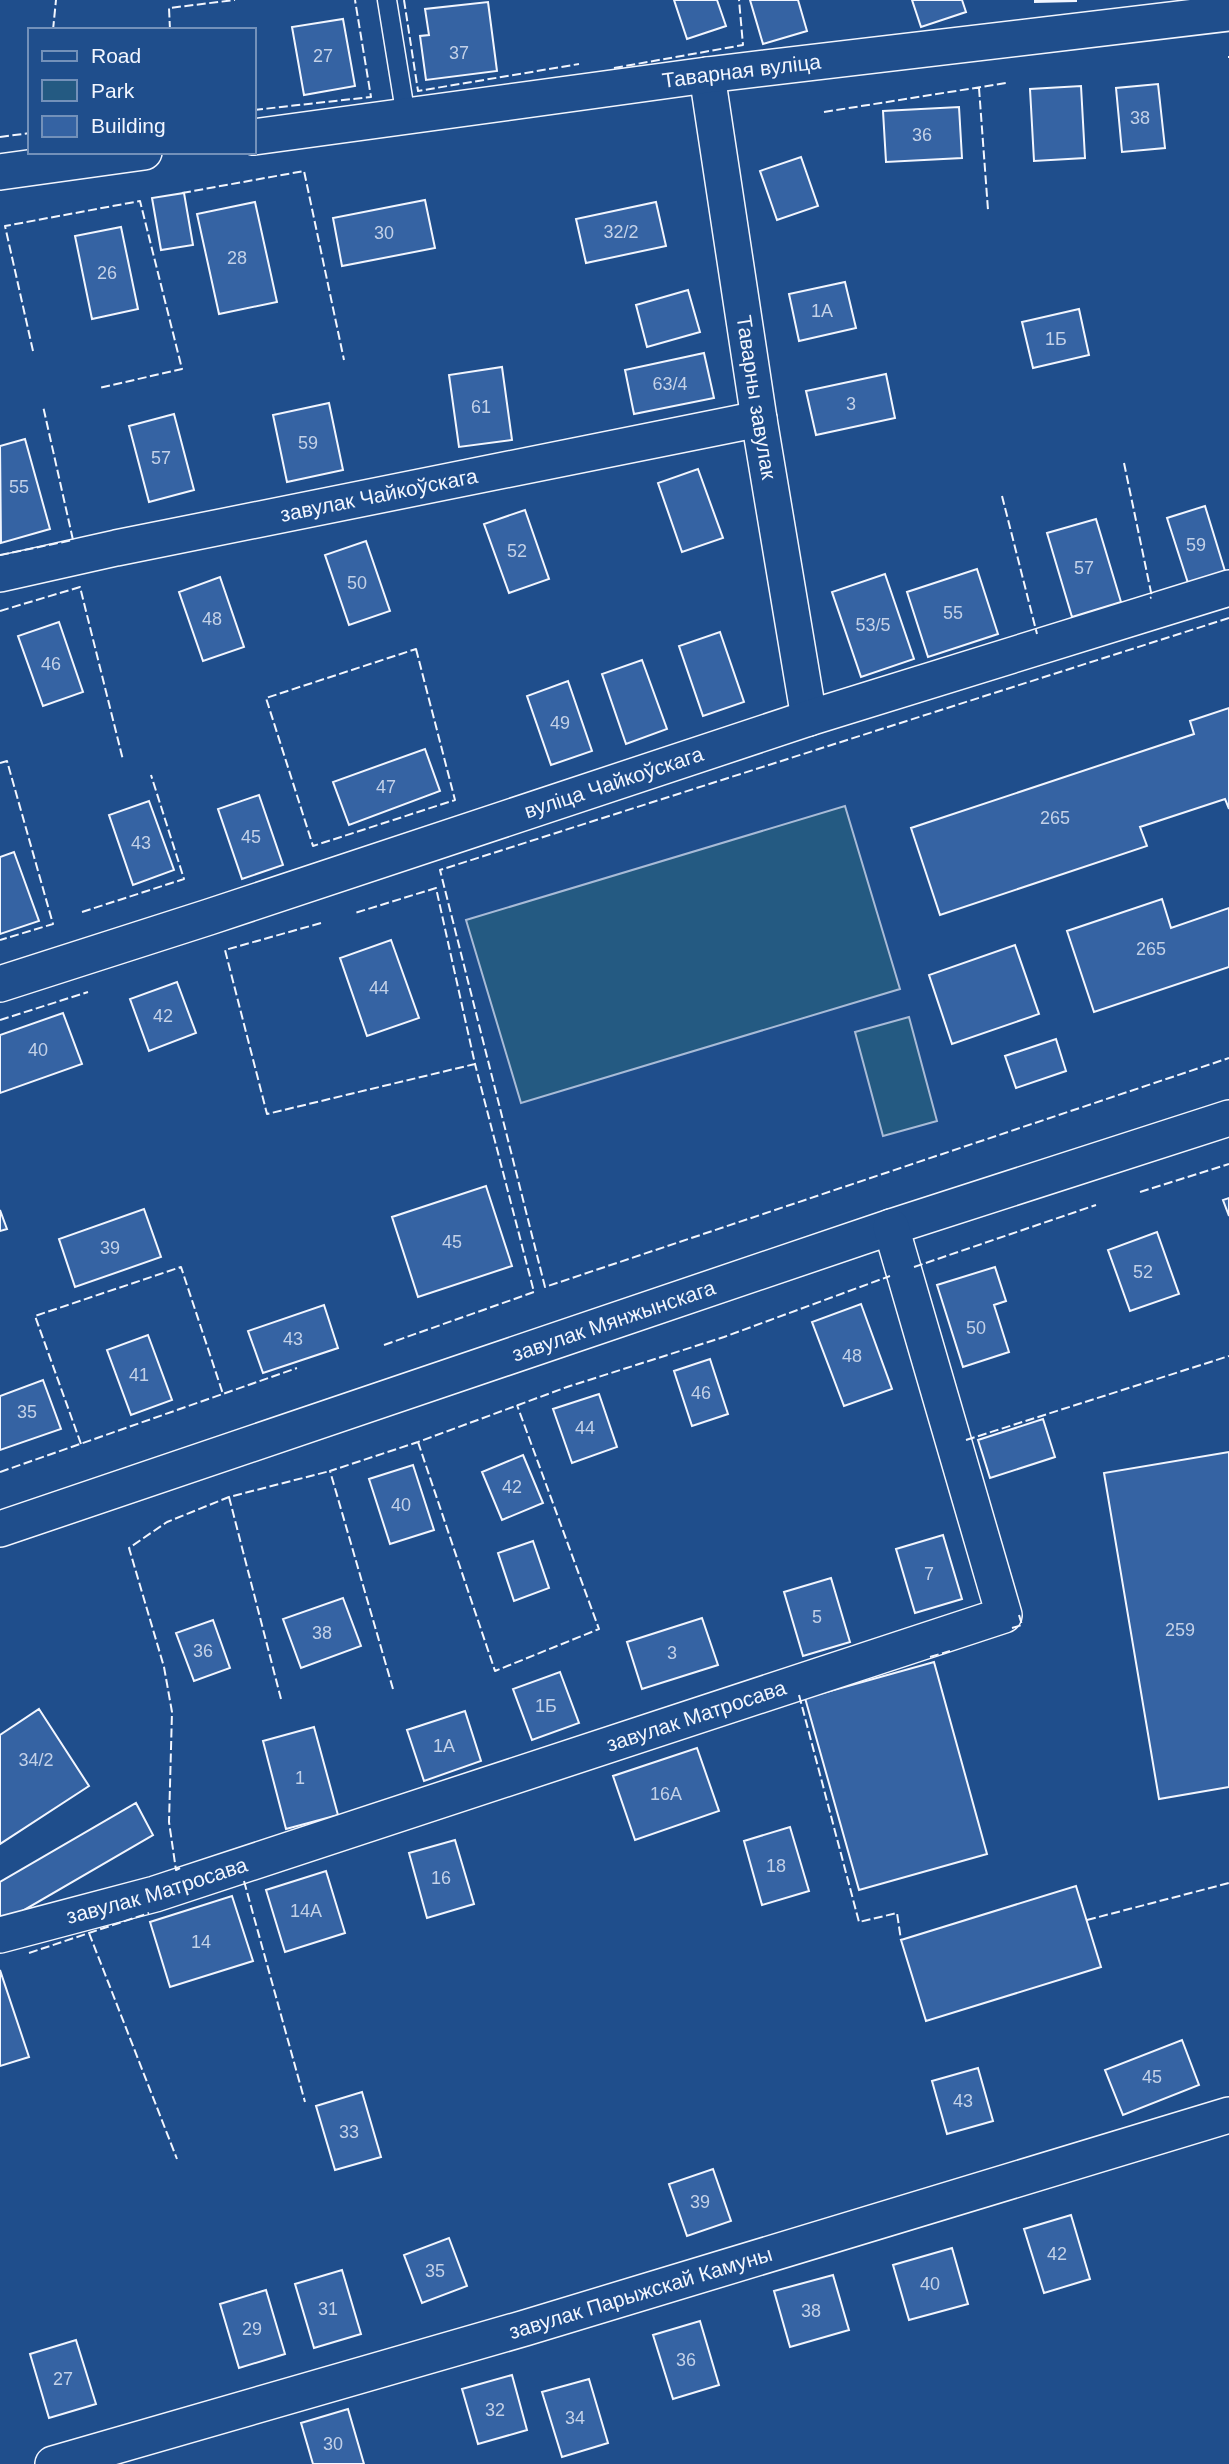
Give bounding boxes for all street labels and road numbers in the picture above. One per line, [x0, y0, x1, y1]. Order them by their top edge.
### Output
street label: Таварная вуліца [661, 50, 822, 92]
street label: Таварны завулак [732, 314, 781, 482]
street label: завулак Чайкоўскага [278, 464, 480, 526]
street label: вуліца Чайкоўскага [521, 742, 706, 823]
street label: завулак Мянжынскага [509, 1275, 718, 1366]
street label: завулак Матросава [603, 1675, 789, 1756]
street label: завулак Матросава [64, 1852, 250, 1928]
street label: завулак Парыжскай Камуны [506, 2242, 775, 2343]

